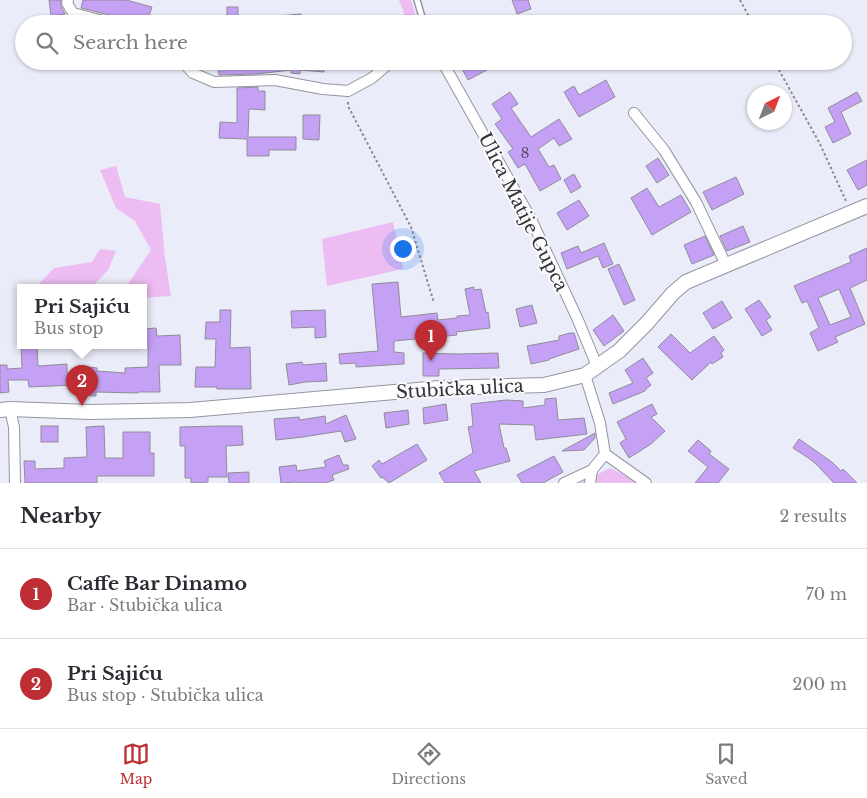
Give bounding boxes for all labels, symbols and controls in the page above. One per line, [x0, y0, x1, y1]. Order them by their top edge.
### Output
search box [15, 15, 852, 70]
icon: search [33, 29, 61, 57]
text: Search here [73, 31, 188, 54]
north arrow [747, 85, 792, 130]
street label: Ulica Matije Gupca [473, 129, 573, 295]
house number: 8 [520, 143, 530, 162]
your location [390, 236, 416, 262]
popup [17, 284, 147, 349]
text: Pri Sajiću [34, 295, 130, 318]
text: Bus stop [34, 318, 104, 338]
pin: 1 [415, 320, 447, 361]
pin: 2 [66, 365, 98, 406]
street label: Stubička ulica [396, 375, 524, 403]
text: Nearby [20, 503, 101, 529]
text: 2 results [779, 506, 847, 526]
text: Caffe Bar Dinamo [67, 572, 247, 595]
text: 1 [33, 584, 39, 604]
text: 70 m [806, 584, 847, 604]
text: Bar · Stubička ulica [67, 595, 223, 615]
text: Pri Sajiću [67, 662, 163, 685]
text: 2 [31, 674, 41, 694]
text: 200 m [793, 674, 847, 694]
text: Bus stop · Stubička ulica [67, 685, 264, 705]
tab: Map [120, 740, 152, 788]
tab: Directions [391, 740, 466, 788]
tab: Saved [705, 740, 747, 788]

